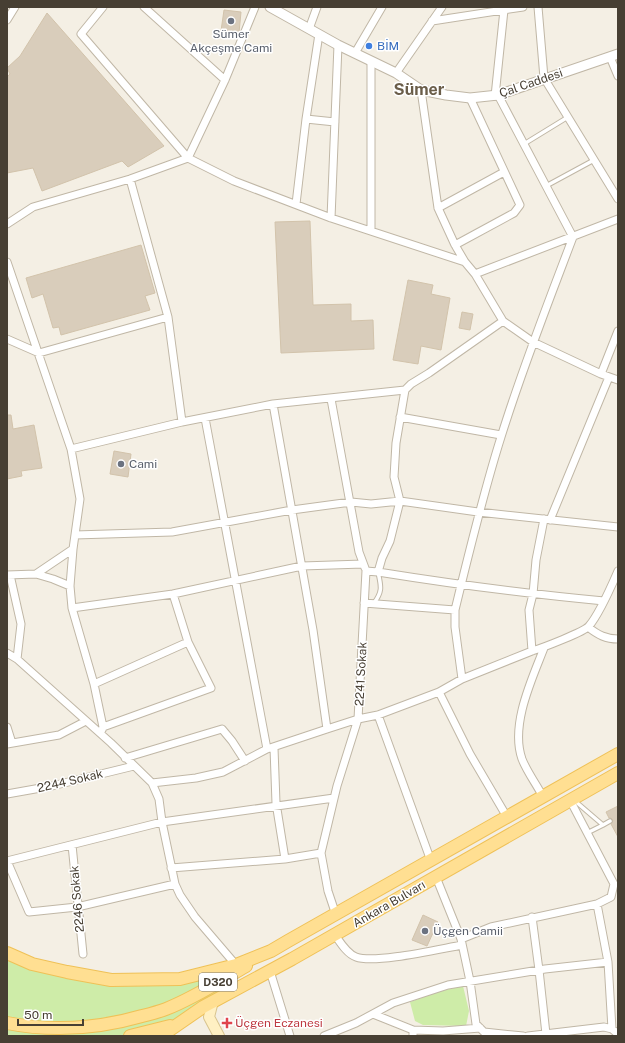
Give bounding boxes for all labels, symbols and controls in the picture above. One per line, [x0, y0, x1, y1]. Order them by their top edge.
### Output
marker: Sümer Akçeşme Cami [226, 16, 236, 26]
place label: Sümer Akçeşme Cami [190, 27, 272, 55]
place label: BİM [377, 39, 399, 53]
marker: BİM [364, 41, 374, 51]
street label: Çal Caddesi [497, 66, 565, 100]
district label: Sümer [394, 80, 445, 99]
place label: Cami [129, 457, 157, 471]
marker: Cami [116, 459, 126, 469]
street label: 2241 Sokak [352, 641, 370, 707]
street label: 2244 Sokak [36, 767, 105, 795]
street label: 2246 Sokak [67, 865, 87, 933]
street label: Ankara Bulvarı [350, 878, 428, 930]
place label: Üçgen Camii [433, 924, 503, 938]
marker: Üçgen Camii [420, 926, 430, 936]
road number: D320 [199, 973, 237, 991]
scale bar [18, 1001, 83, 1027]
text: 50 m [24, 1008, 52, 1022]
place label: Üçgen Eczanesi [235, 1016, 323, 1030]
marker: Üçgen Eczanesi [222, 1018, 232, 1028]

